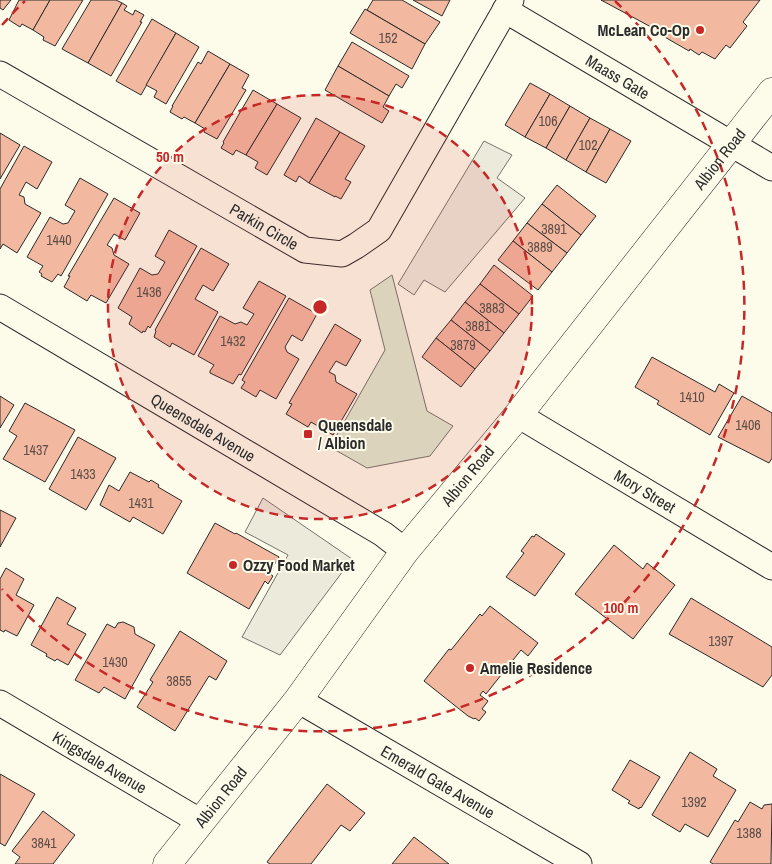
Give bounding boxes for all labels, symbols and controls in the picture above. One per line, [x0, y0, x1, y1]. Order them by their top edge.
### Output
place label: McLean Co-Op [597, 19, 690, 41]
marker: McLean Co-Op [694, 24, 706, 36]
house number: 152 [378, 29, 398, 47]
street label: Maass Gate [582, 49, 654, 104]
house number: 106 [538, 112, 558, 130]
street label: Albion Road [688, 124, 750, 195]
house number: 102 [578, 136, 598, 154]
text: 50 m [156, 146, 184, 167]
street label: Parkin Circle [226, 198, 303, 255]
house number: 3891 [541, 220, 567, 238]
house number: 1440 [46, 231, 72, 249]
house number: 3889 [527, 238, 553, 256]
house number: 1436 [136, 283, 162, 301]
centre of rings [311, 298, 329, 316]
house number: 3883 [479, 299, 505, 317]
house number: 3881 [465, 317, 491, 335]
house number: 1432 [220, 332, 246, 350]
house number: 3879 [450, 336, 476, 354]
street label: Queensdale Avenue [147, 388, 259, 467]
house number: 1410 [679, 388, 705, 406]
place label: Queensdale / Albion [318, 414, 392, 454]
house number: 1406 [735, 416, 761, 434]
marker: Queensdale / Albion [302, 428, 314, 440]
house number: 1437 [23, 441, 49, 459]
street label: Albion Road [435, 441, 499, 511]
street label: Mory Street [610, 464, 680, 518]
house number: 1433 [70, 465, 96, 483]
house number: 1431 [128, 494, 154, 512]
place label: Ozzy Food Market [243, 554, 355, 576]
marker: Ozzy Food Market [227, 559, 239, 571]
text: 100 m [604, 597, 638, 618]
house number: 1397 [708, 632, 734, 650]
house number: 1430 [102, 653, 128, 671]
place label: Amelie Residence [480, 657, 592, 679]
marker: Amelie Residence [464, 662, 476, 674]
house number: 3855 [166, 672, 192, 690]
street label: Kingsdale Avenue [49, 726, 151, 798]
street label: Emerald Gate Avenue [377, 740, 499, 823]
street label: Albion Road [189, 762, 252, 833]
house number: 1392 [681, 793, 707, 811]
house number: 1388 [736, 824, 762, 842]
house number: 3841 [31, 834, 57, 852]

